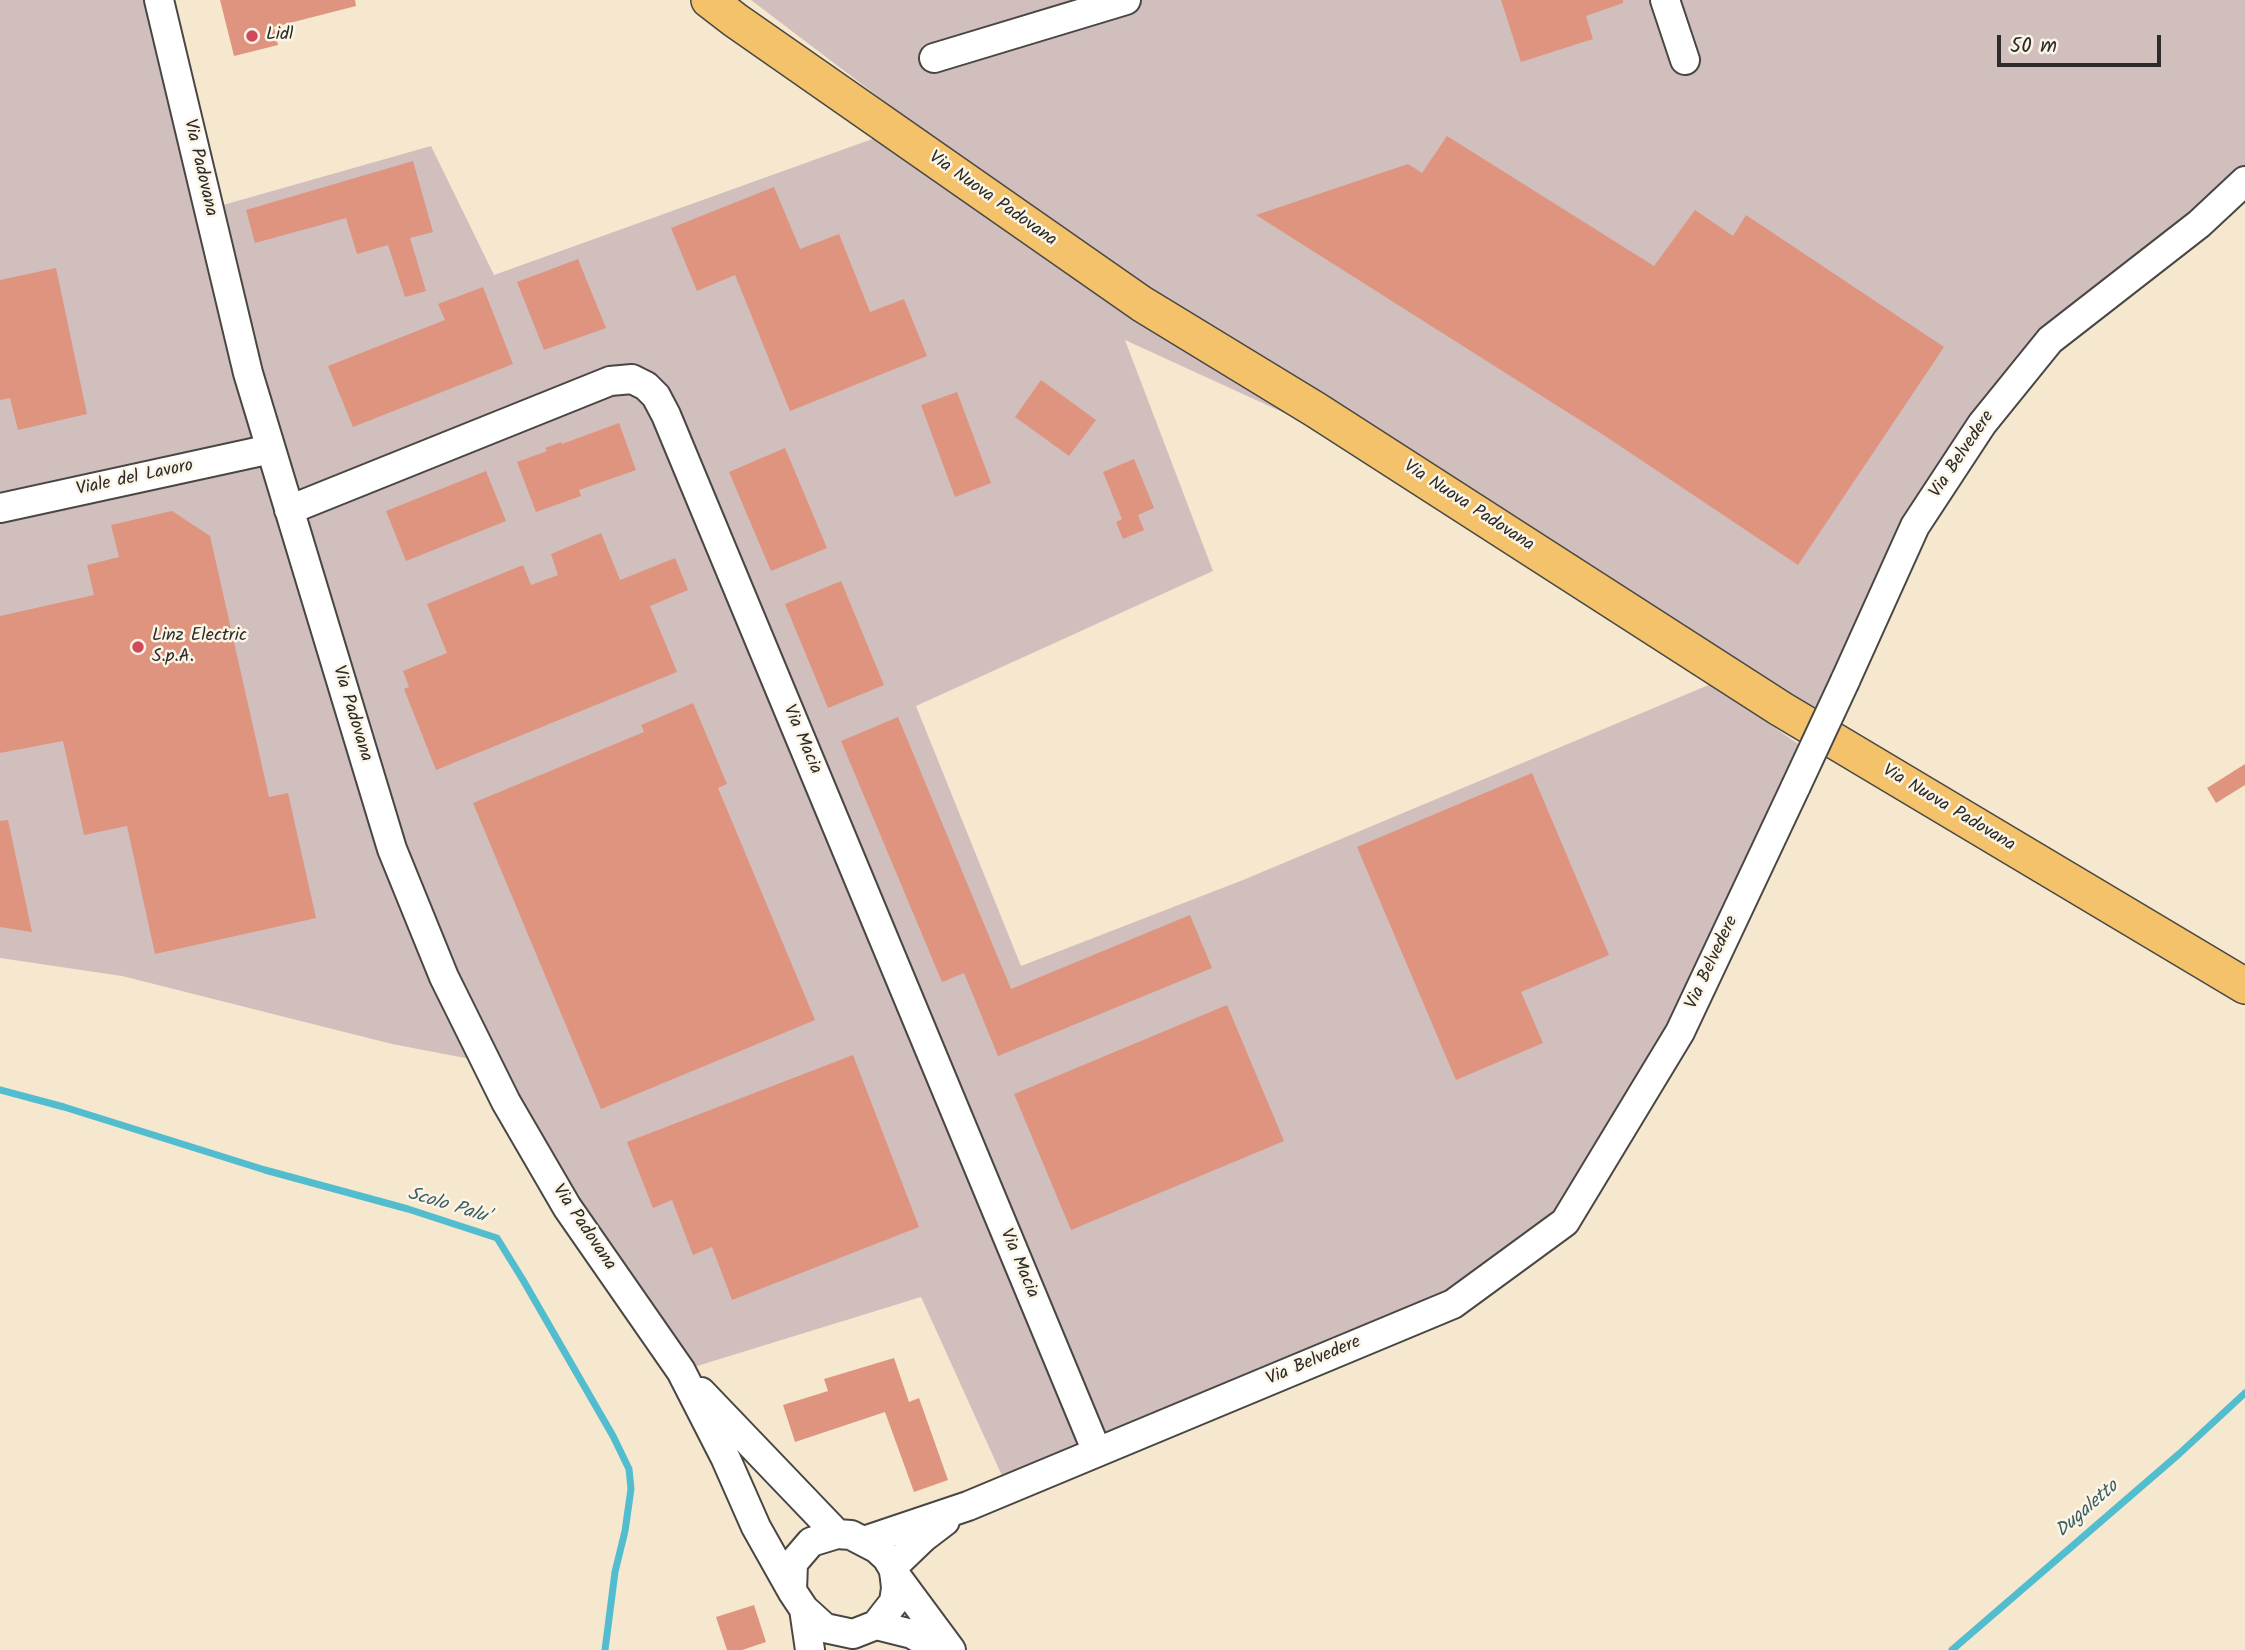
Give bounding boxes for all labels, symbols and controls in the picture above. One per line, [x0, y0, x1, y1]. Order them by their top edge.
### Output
scale bar [2000, 21, 2164, 65]
place label: Lidl [266, 25, 294, 47]
marker: Lidl [244, 28, 260, 44]
text: 50 m [2010, 30, 2057, 63]
street label: Via Padovana [177, 117, 221, 219]
street label: Via Nuova Padovana [924, 148, 1060, 252]
street label: Via Belvedere [1926, 407, 2000, 503]
street label: Viale del Lavoro [75, 456, 195, 502]
street label: Via Nuova Padovana [1399, 457, 1537, 557]
place label: Linz Electric S.p.A. [152, 626, 247, 668]
marker: Linz Electric S.p.A. [130, 639, 146, 655]
street label: Via Padovana [326, 664, 376, 764]
street label: Via Macia [777, 702, 825, 778]
street label: Via Nuova Padovana [1878, 761, 2018, 857]
street label: Via Belvedere [1682, 913, 1744, 1013]
street label: Via Padovana [546, 1181, 620, 1275]
water label: Scolo Palu' [405, 1184, 491, 1230]
street label: Via Macia [994, 1226, 1042, 1302]
street label: Via Belvedere [1264, 1332, 1364, 1392]
water label: Dugaletto [2052, 1477, 2124, 1543]

